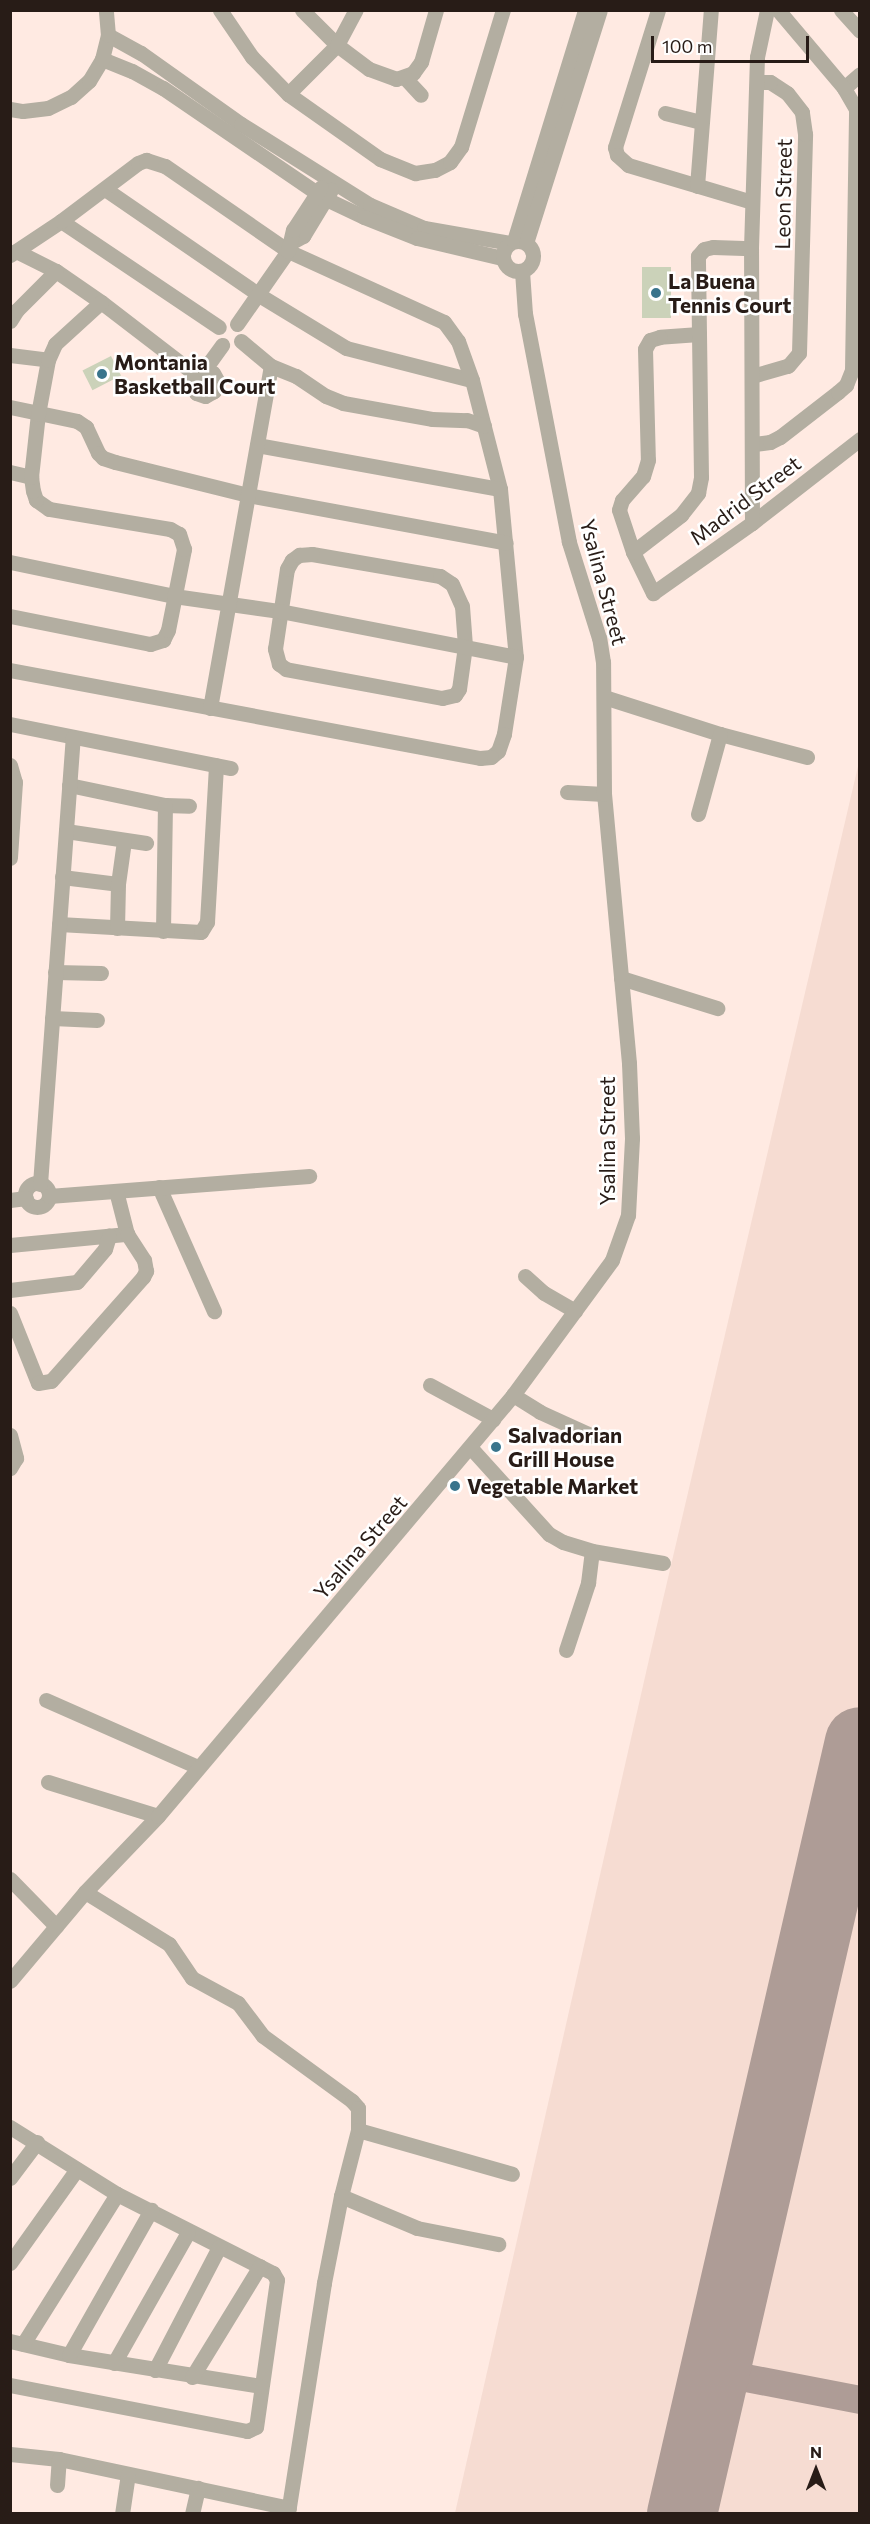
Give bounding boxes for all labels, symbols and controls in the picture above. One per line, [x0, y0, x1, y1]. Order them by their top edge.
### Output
scale bar [654, 24, 812, 62]
text: 100 m [662, 35, 712, 57]
street label: Leon Street [769, 138, 797, 250]
place label: La Buena Tennis Court [668, 268, 791, 318]
marker: La Buena Tennis Court [649, 286, 663, 300]
place label: Montania Basketball Court [114, 349, 275, 399]
marker: Montania Basketball Court [95, 367, 109, 381]
street label: Madrid Street [685, 450, 805, 550]
street label: Ysalina Street [575, 516, 633, 648]
street label: Ysalina Street [594, 1076, 620, 1206]
place label: Salvadorian Grill House [508, 1422, 622, 1472]
marker: Salvadorian Grill House [489, 1440, 503, 1454]
place label: Vegetable Market [467, 1473, 638, 1499]
marker: Vegetable Market [448, 1479, 462, 1493]
street label: Ysalina Street [308, 1490, 412, 1604]
north arrow [786, 2440, 846, 2500]
text: N [810, 2442, 822, 2461]

